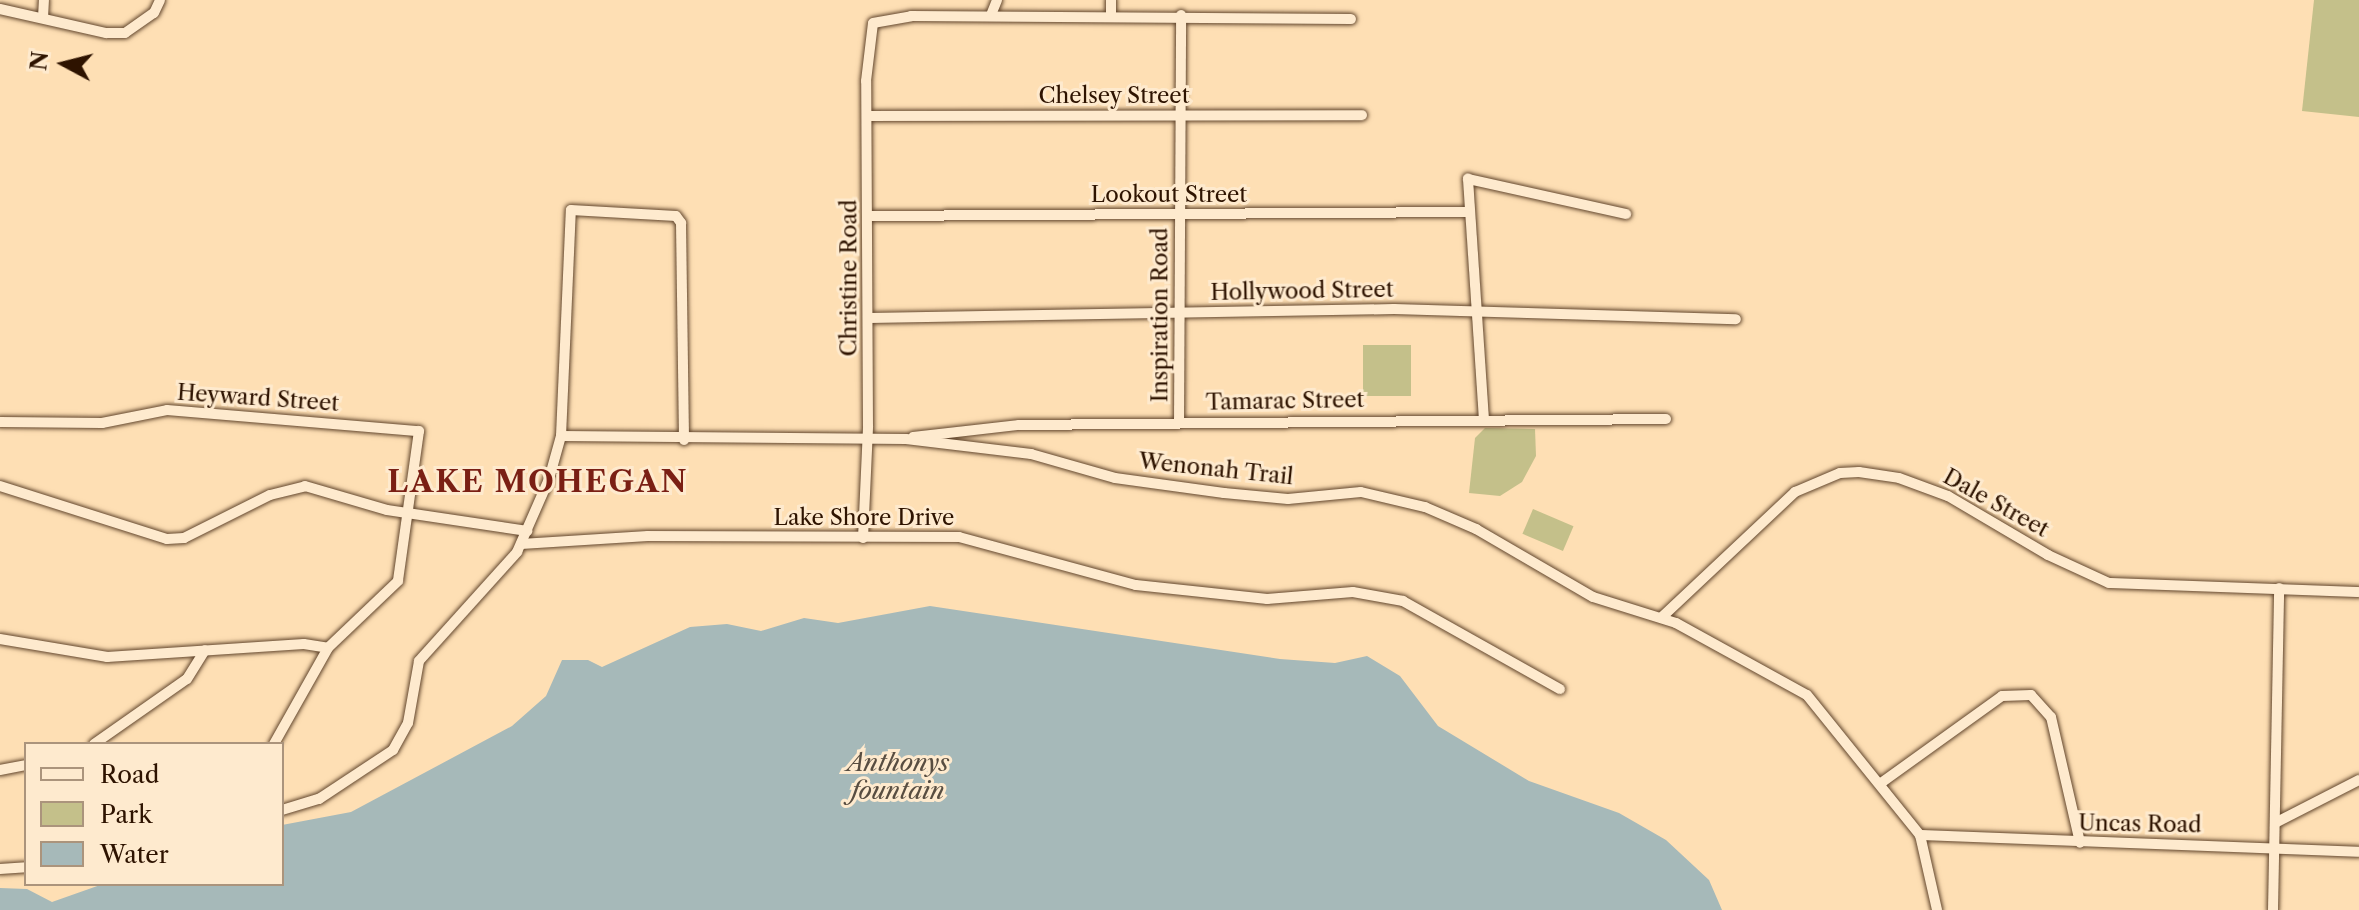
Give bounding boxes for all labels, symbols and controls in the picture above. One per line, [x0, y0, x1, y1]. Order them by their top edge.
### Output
north arrow [24, 24, 104, 104]
text: N [25, 50, 54, 72]
street label: Chelsey Street [1038, 83, 1190, 109]
street label: Lookout Street [1091, 182, 1247, 208]
street label: Christine Road [836, 200, 862, 356]
street label: Inspiration Road [1147, 228, 1173, 402]
street label: Hollywood Street [1210, 276, 1394, 306]
street label: Heyward Street [176, 379, 340, 417]
street label: Tamarac Street [1205, 386, 1365, 416]
street label: Wenonah Trail [1137, 448, 1295, 490]
street label: Dale Street [1939, 463, 2053, 543]
district label: LAKE MOHEGAN [387, 464, 689, 500]
street label: Lake Shore Drive [774, 505, 954, 531]
legend [24, 742, 284, 886]
water label: Anthonys fountain [847, 749, 949, 805]
text: Road [100, 760, 159, 789]
text: Park [100, 800, 152, 829]
street label: Uncas Road [2078, 810, 2202, 838]
text: Water [100, 840, 169, 869]

